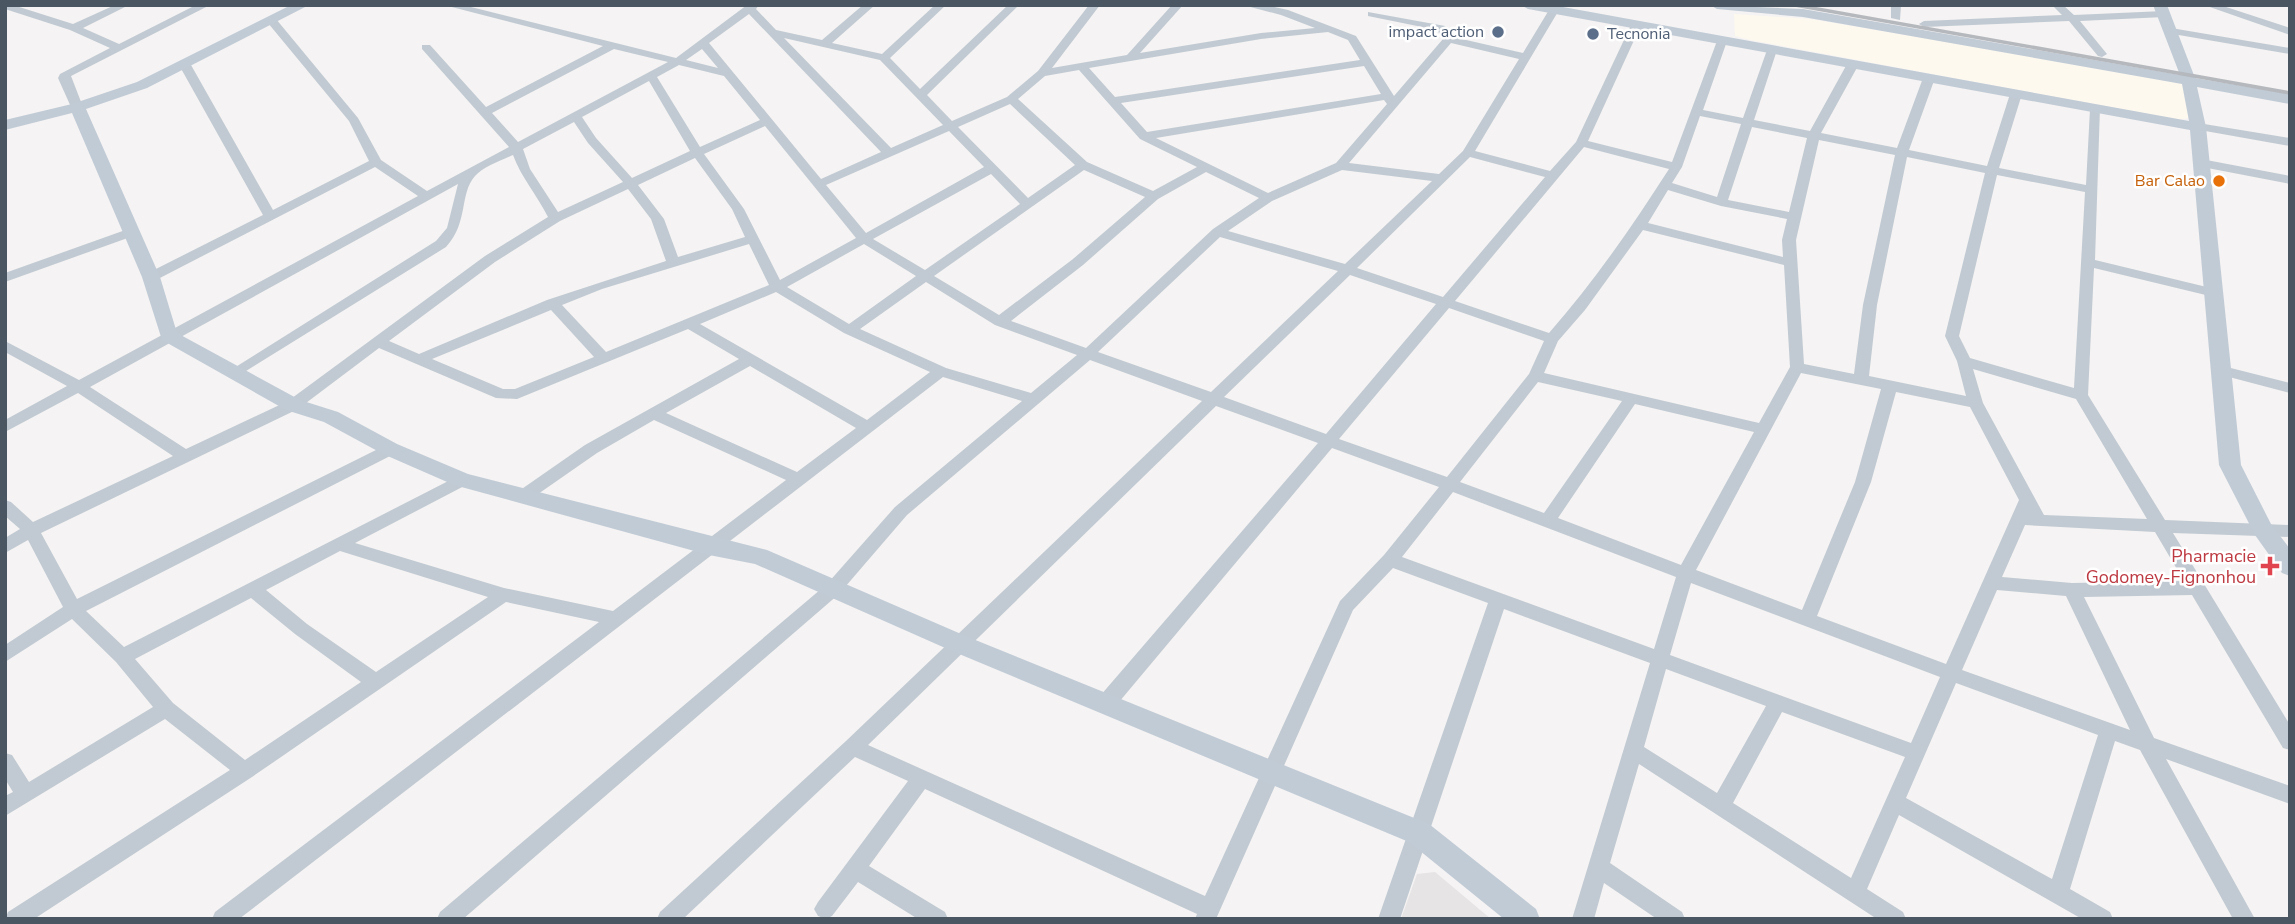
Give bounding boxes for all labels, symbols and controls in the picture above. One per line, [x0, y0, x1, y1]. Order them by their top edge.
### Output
place label: impact action [1388, 21, 1484, 43]
place label: Tecnonia [1607, 23, 1671, 45]
marker: impact action [1490, 24, 1506, 40]
marker: Tecnonia [1585, 26, 1601, 42]
place label: Bar Calao [2135, 170, 2205, 192]
marker: Bar Calao [2211, 173, 2227, 189]
place label: Pharmacie Godomey-Fignonhou [2086, 544, 2256, 589]
marker: Pharmacie Godomey-Fignonhou [2262, 558, 2278, 574]

